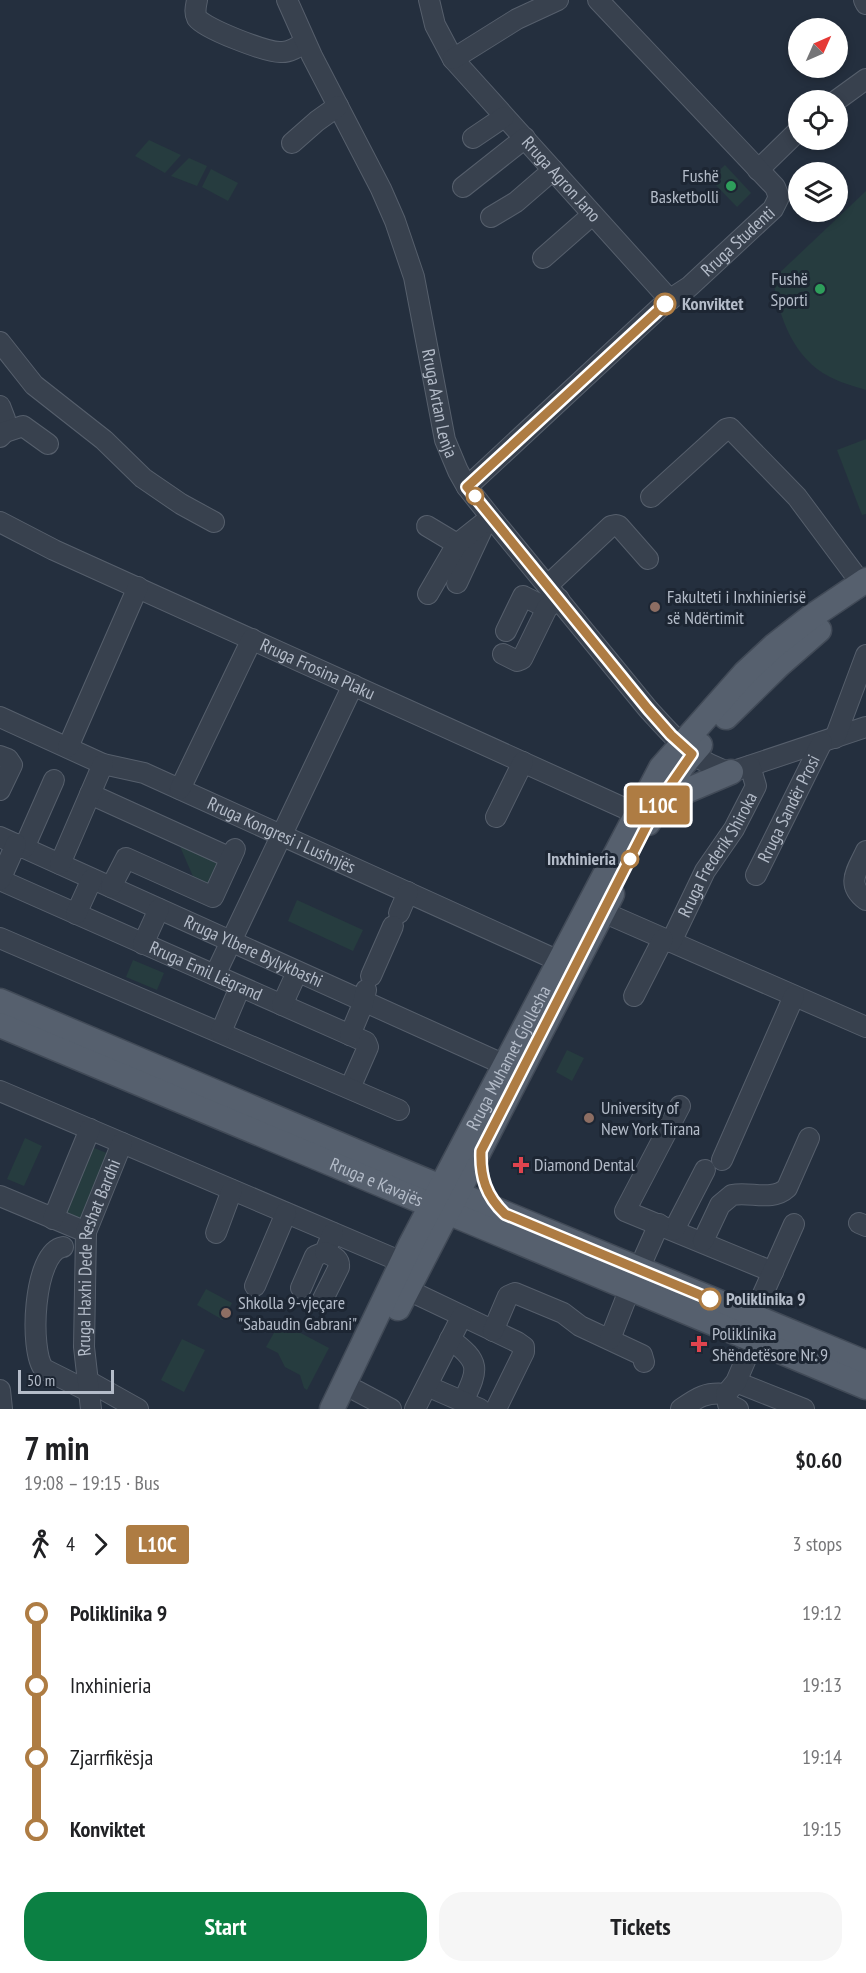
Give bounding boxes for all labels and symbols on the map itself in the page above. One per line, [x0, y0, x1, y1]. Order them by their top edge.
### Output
north arrow [788, 18, 848, 78]
street label: Rruga Agron Jano [517, 131, 606, 227]
place label: Fushë Basketbolli [650, 164, 719, 208]
marker: Fushë Basketbolli [724, 179, 738, 193]
street label: Rruga Studenti [696, 201, 779, 281]
place label: Fushë Sporti [770, 267, 808, 311]
marker: Fushë Sporti [813, 282, 827, 296]
place label: Konviktet [682, 292, 744, 315]
marker: Konviktet [654, 293, 676, 315]
street label: Rruga Artan Lenja [417, 347, 463, 461]
unlabelled marker [466, 487, 484, 505]
place label: Fakulteti i Inxhinierisë së Ndërtimit [667, 585, 806, 629]
marker: Fakulteti i Inxhinierisë së Ndërtimit [648, 600, 662, 614]
street label: Rruga Frosina Plaku [257, 633, 379, 705]
street label: Rruga Sandër Prosi [752, 751, 825, 866]
line badge: L10C [616, 786, 700, 824]
street label: Rruga Frederik Shiroka [672, 788, 762, 921]
street label: Rruga Kongresi i Lushnjës [204, 791, 359, 878]
place label: Inxhinieria [547, 847, 616, 870]
marker: Inxhinieria [621, 850, 639, 868]
street label: Rruga Ylbere Bylykbashi [181, 910, 327, 992]
street label: Rruga Emil Lëgrand [146, 936, 266, 1006]
street label: Rruga Muhamet Gjollesha [461, 982, 556, 1134]
place label: University of New York Tirana [601, 1096, 700, 1140]
marker: University of New York Tirana [582, 1111, 596, 1125]
street label: Rruga e Kavajës [327, 1152, 427, 1212]
place label: Diamond Dental [534, 1153, 635, 1176]
street label: Rruga Haxhi Dede Reshat Bardhi [72, 1156, 125, 1358]
marker: Diamond Dental [512, 1156, 530, 1174]
place label: Poliklinika 9 [726, 1287, 806, 1310]
marker: Poliklinika 9 [699, 1288, 721, 1310]
place label: Shkolla 9-vjeçare "Sabaudin Gabrani" [238, 1291, 357, 1335]
marker: Shkolla 9-vjeçare "Sabaudin Gabrani" [219, 1306, 233, 1320]
place label: Poliklinika Shëndetësore Nr. 9 [712, 1322, 828, 1366]
marker: Poliklinika Shëndetësore Nr. 9 [690, 1335, 708, 1353]
scale bar [18, 1367, 114, 1394]

